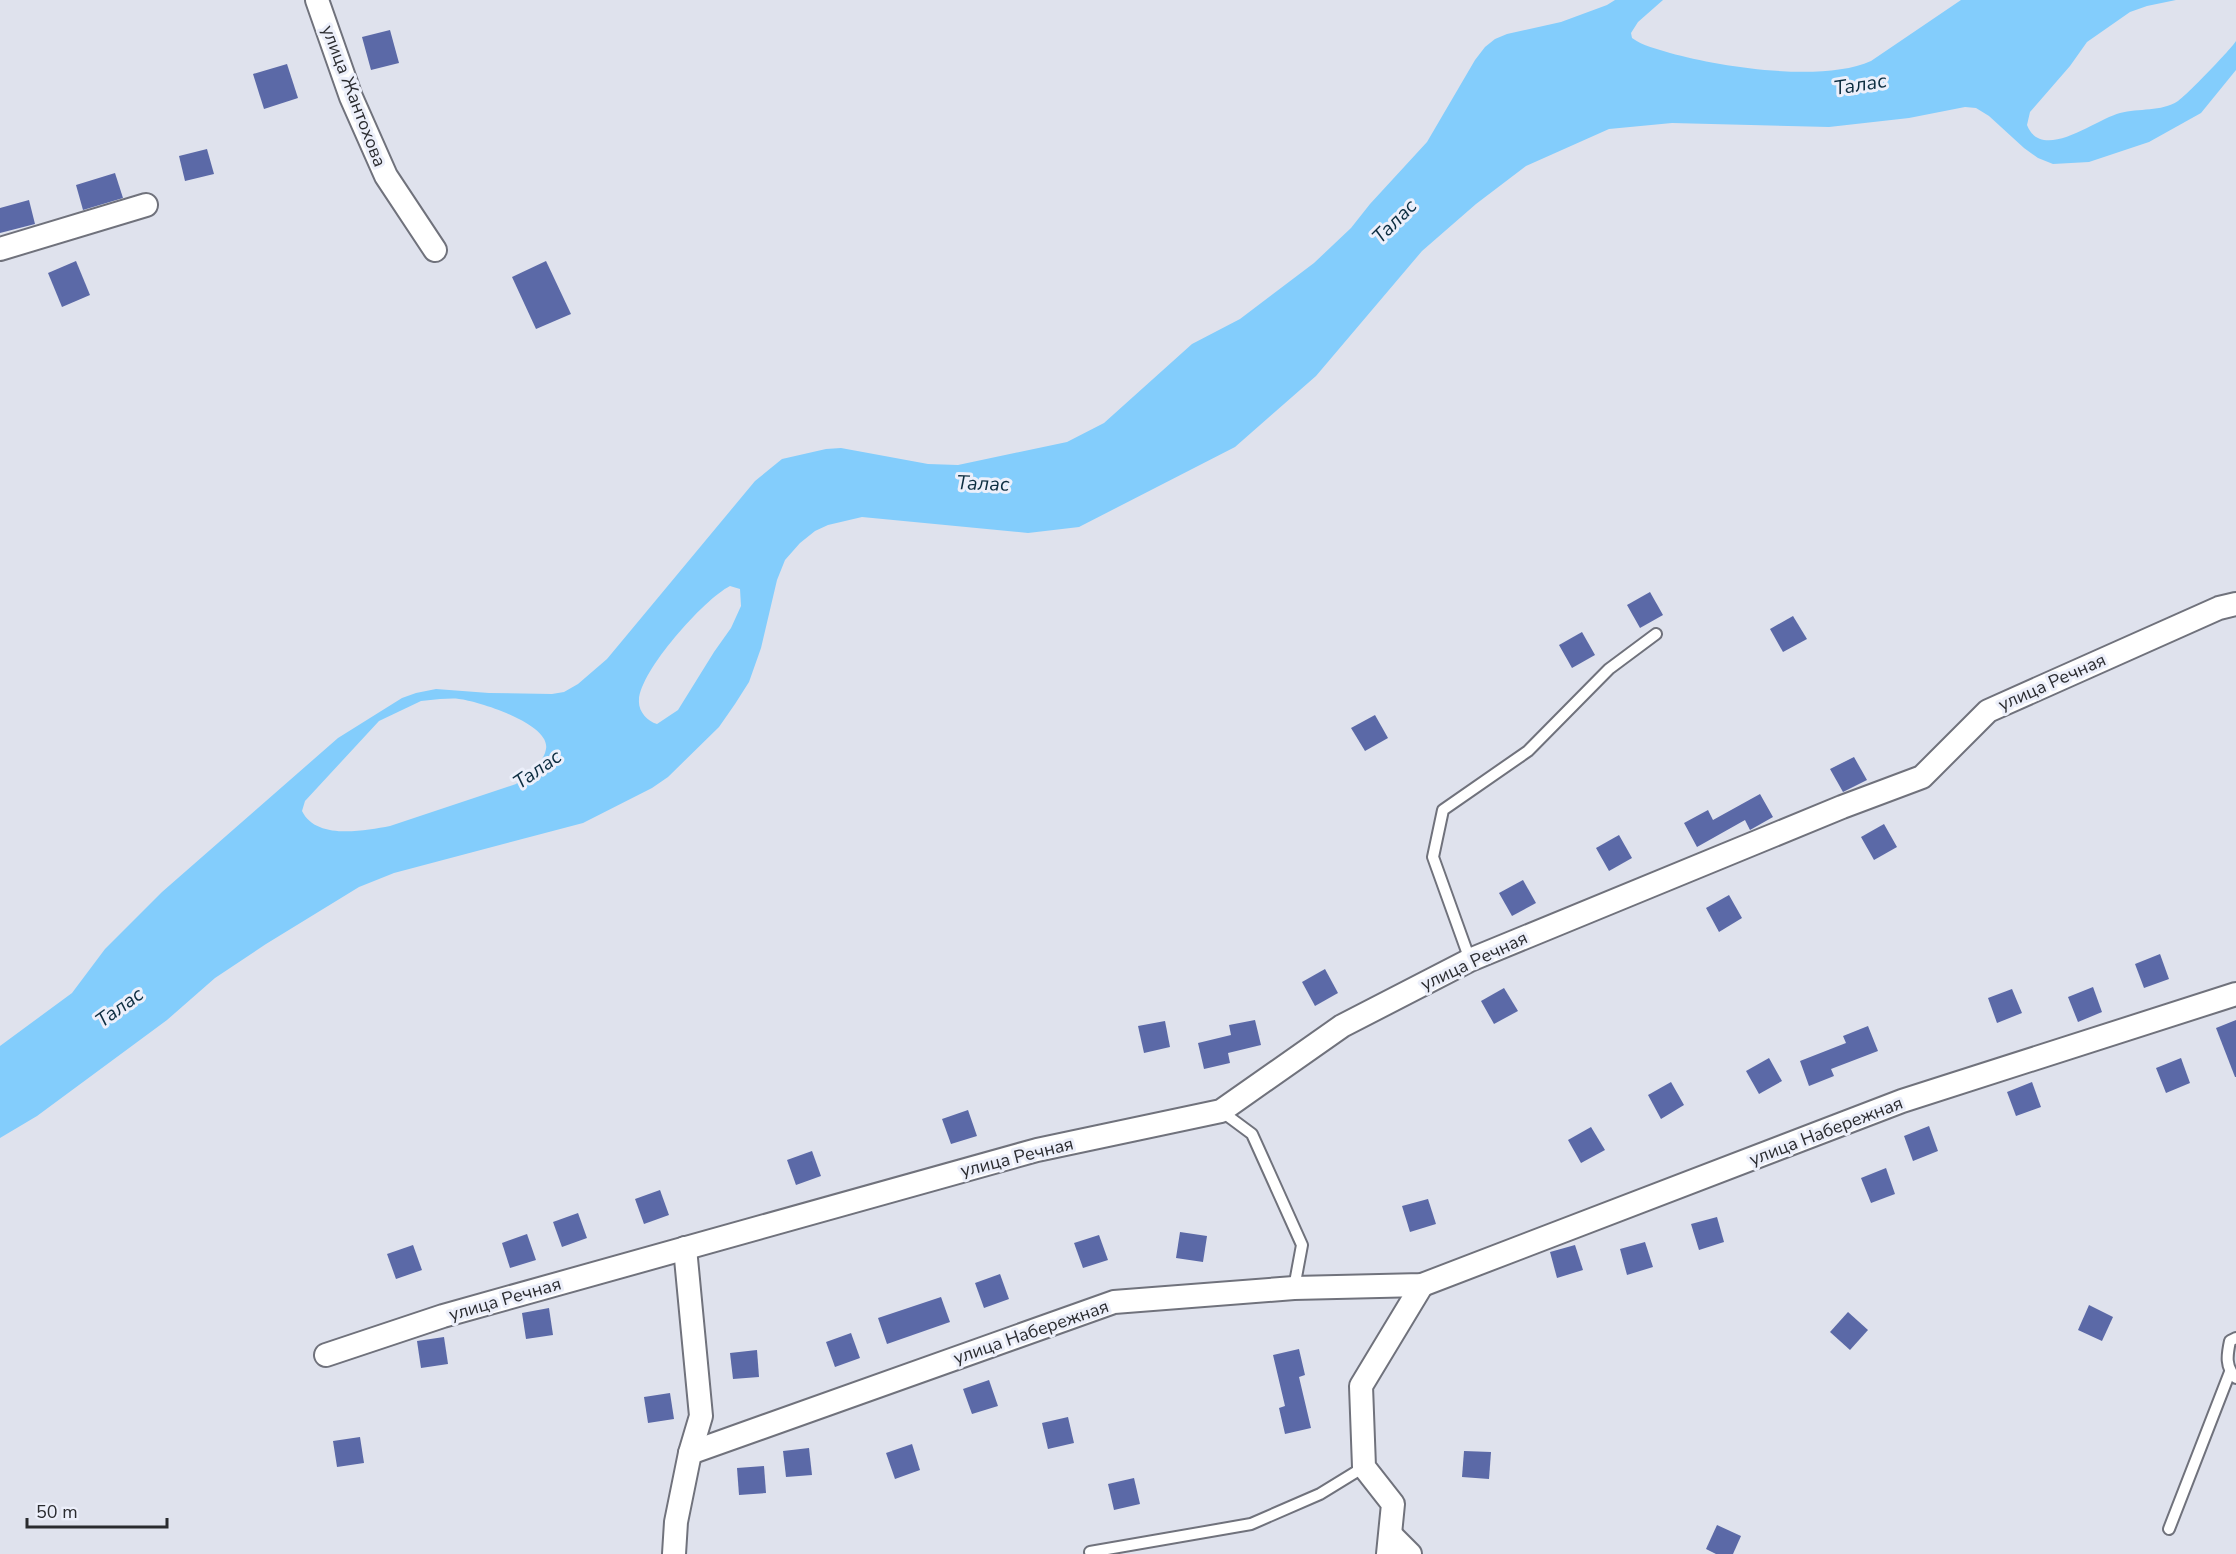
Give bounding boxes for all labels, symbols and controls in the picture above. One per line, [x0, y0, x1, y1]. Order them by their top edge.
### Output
street label: улица Жантохова [316, 22, 392, 170]
water label: Талас [1832, 67, 1889, 102]
water label: Талас [1366, 193, 1423, 250]
water label: Талас [956, 469, 1010, 498]
street label: улица Речная [1994, 648, 2110, 716]
water label: Талас [508, 743, 567, 796]
street label: улица Речная [1417, 926, 1531, 996]
water label: Талас [90, 981, 149, 1034]
street label: улица Набережная [1746, 1091, 1906, 1171]
street label: улица Речная [958, 1131, 1076, 1183]
street label: улица Речная [446, 1272, 564, 1326]
street label: улица Набережная [950, 1294, 1112, 1370]
scale bar [27, 1491, 166, 1529]
text: 50 m [36, 1500, 78, 1524]

